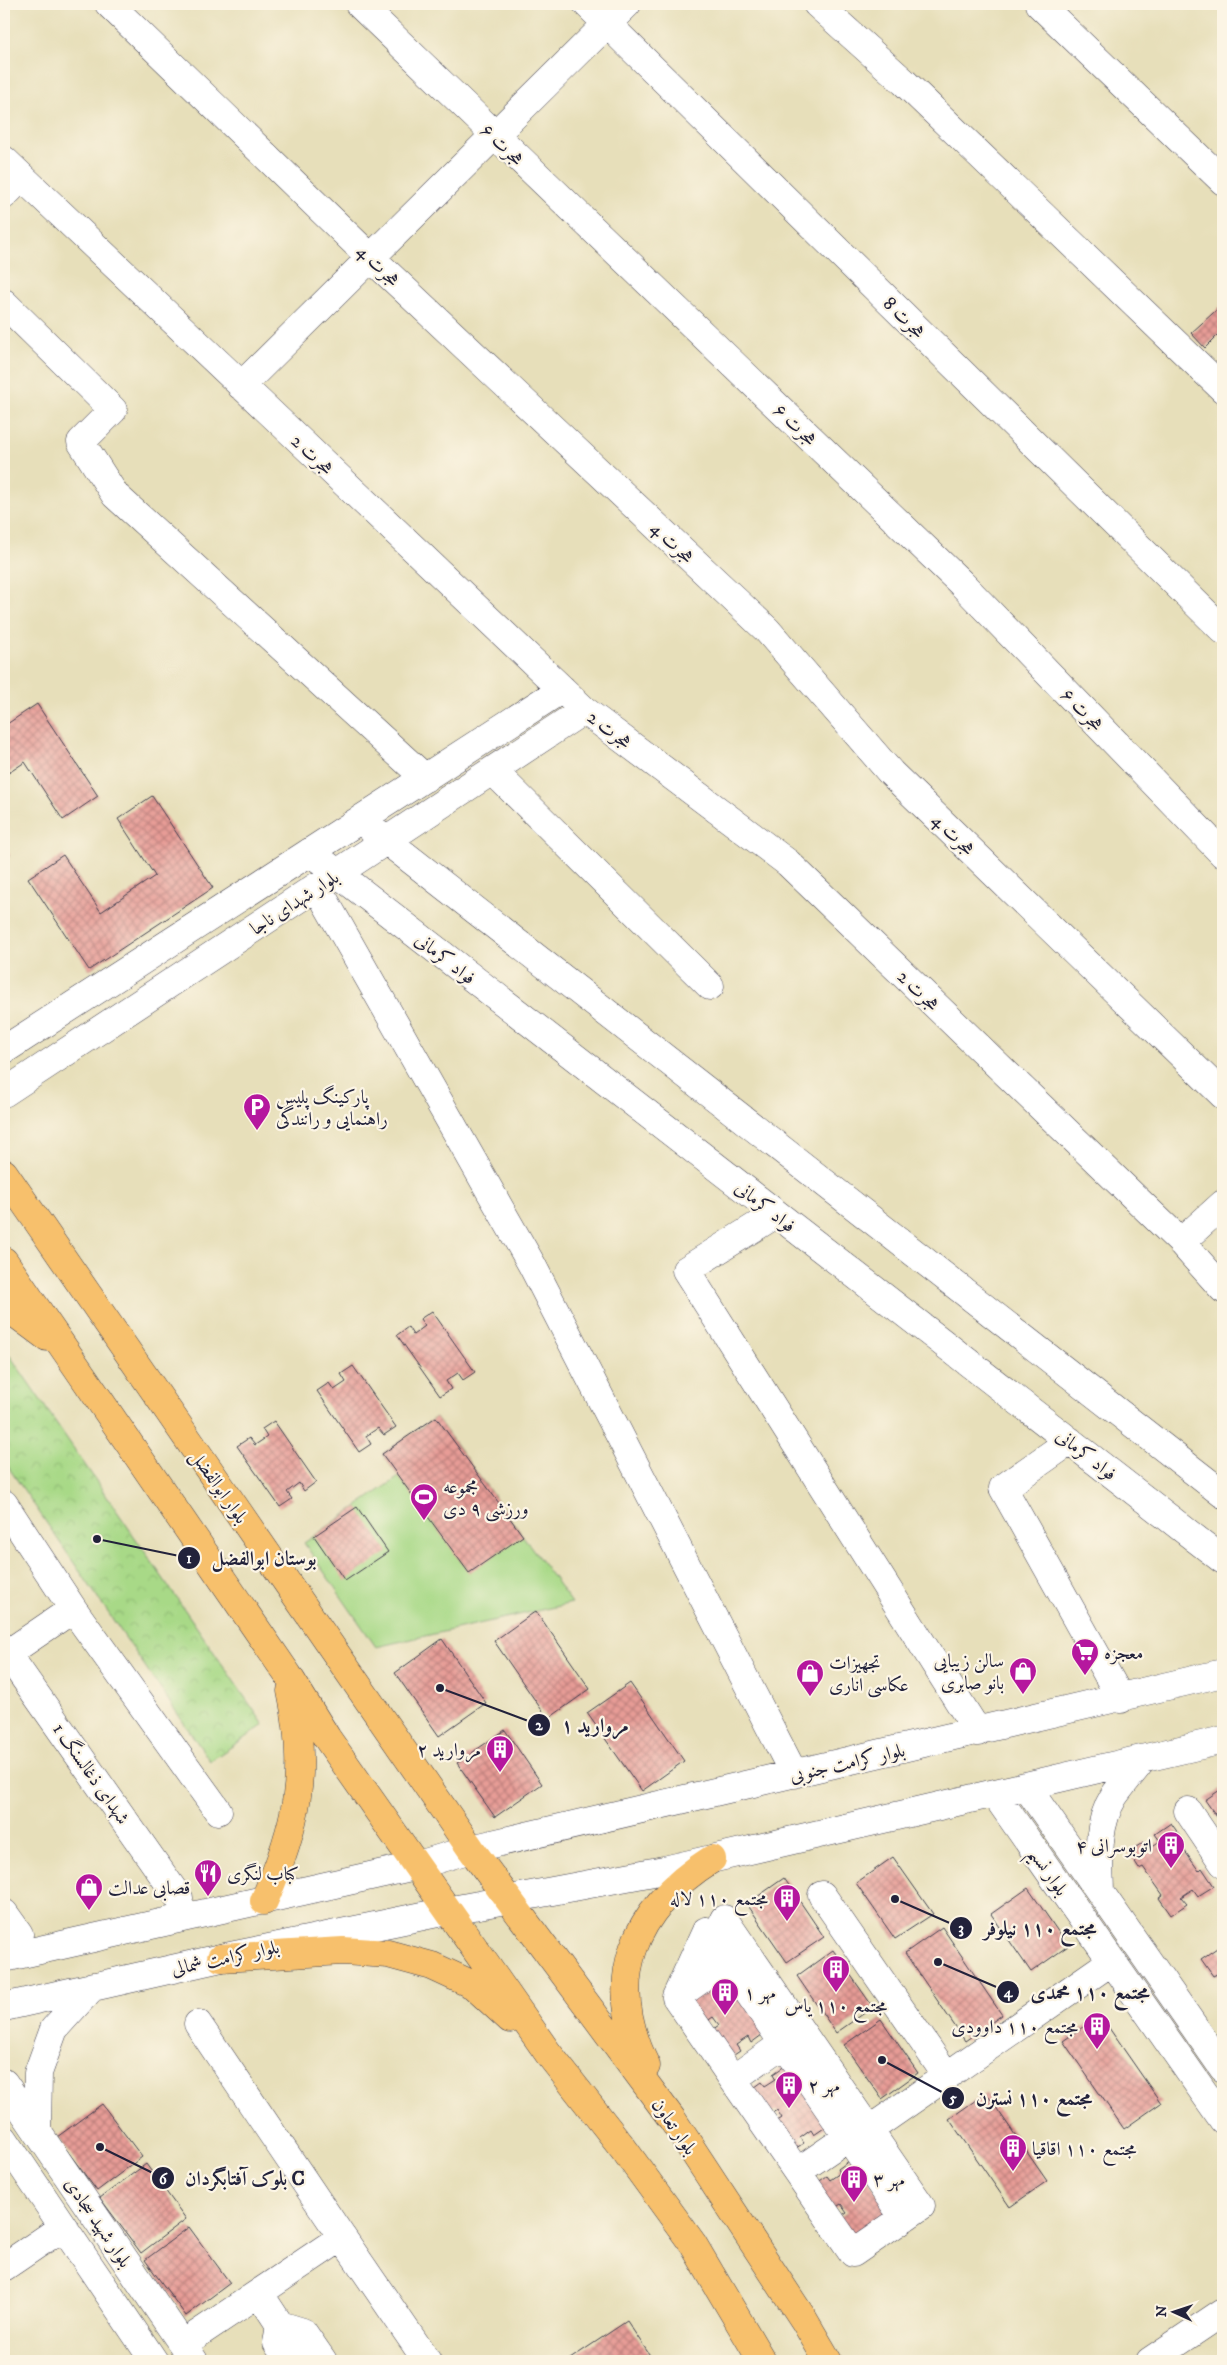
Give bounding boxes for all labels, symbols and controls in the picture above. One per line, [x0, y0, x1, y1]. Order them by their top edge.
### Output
street label: هجرت ۶ [475, 119, 529, 171]
street label: هجرت 4 [351, 240, 404, 292]
street label: هجرت 8 [878, 292, 930, 344]
street label: هجرت ۶ [768, 399, 822, 451]
street label: هجرت 2 [286, 430, 338, 480]
street label: هجرت 4 [645, 517, 699, 569]
street label: هجرت ۶ [1056, 683, 1108, 737]
street label: هجرت 2 [582, 706, 636, 754]
street label: هجرت 4 [926, 809, 979, 861]
street label: بلوار شهدای ناجا [246, 866, 343, 940]
street label: فواد کرمانی [410, 928, 480, 990]
street label: هجرت 2 [892, 965, 944, 1017]
place label: پارکینگ پلیس راهنمایی و رانندگی [276, 1084, 388, 1132]
parking icon: پارکینگ پلیس راهنمایی و رانندگی [242, 1092, 272, 1131]
street label: فواد کرمانی [730, 1176, 800, 1238]
street label: فواد کرمانی [1051, 1424, 1121, 1486]
street label: بلوار ابوالفضل [184, 1445, 253, 1529]
place label: مجموعه ورزشی ۹ دی [443, 1476, 529, 1522]
sports icon: مجموعه ورزشی ۹ دی [409, 1482, 439, 1521]
callout: بوستان ابوالفضل [176, 1541, 326, 1576]
text: بوستان ابوالفضل [211, 1547, 317, 1572]
text: 1 [186, 1549, 192, 1568]
supermarket icon: معجزه [1070, 1637, 1100, 1676]
place label: معجزه [1104, 1642, 1143, 1665]
place label: سالن زیبایی بانو صابری [934, 1650, 1004, 1695]
place label: تجهیزات عکاسی اناری [829, 1652, 909, 1698]
shop icon: سالن زیبایی بانو صابری [1008, 1656, 1038, 1695]
shop icon: تجهیزات عکاسی اناری [795, 1658, 825, 1697]
callout: مروارید ۱ [526, 1707, 639, 1742]
text: مروارید ۱ [561, 1714, 629, 1740]
text: 2 [535, 1716, 543, 1735]
street label: شهدای ذغالسنگ 1 [47, 1718, 136, 1829]
building icon: مروارید ۲ [485, 1734, 515, 1773]
place label: مروارید ۲ [417, 1739, 481, 1763]
street label: بلوار کرامت جنوبی [787, 1739, 908, 1790]
building icon: اتوبوسرانی ۴ [1156, 1830, 1186, 1869]
place label: اتوبوسرانی ۴ [1076, 1835, 1152, 1858]
street label: بلوار نسیم [1017, 1843, 1073, 1905]
restaurant icon: کباب لنگری [193, 1858, 223, 1897]
place label: کباب لنگری [227, 1862, 299, 1886]
shop icon: قصابی عدالت [74, 1872, 104, 1911]
place label: قصابی عدالت [108, 1877, 190, 1902]
building icon: مجتمع ۱۱۰ لاله [772, 1883, 802, 1922]
place label: مجتمع ۱۱۰ لاله [670, 1888, 768, 1916]
callout: مجتمع ۱۱۰ نیلوفر [948, 1910, 1106, 1945]
text: مجتمع ۱۱۰ نیلوفر [982, 1917, 1097, 1947]
text: 3 [958, 1919, 964, 1938]
street label: بلوار کرامت شمالی [169, 1936, 281, 1981]
building icon: مجتمع ۱۱۰ یاس [821, 1954, 851, 1993]
callout: مجتمع ۱۱۰ محمدی [995, 1974, 1159, 2009]
building icon: مهر ۱ [710, 1977, 740, 2016]
text: مجتمع ۱۱۰ محمدی [1030, 1981, 1150, 2011]
place label: مهر ۱ [744, 1982, 776, 2005]
text: 4 [1003, 1983, 1014, 2002]
place label: مجتمع ۱۱۰ یاس [785, 1995, 888, 2023]
building icon: مجتمع ۱۱۰ داوودی [1082, 2011, 1112, 2050]
place label: مجتمع ۱۱۰ داوودی [951, 2016, 1078, 2044]
building icon: مهر ۲ [774, 2070, 804, 2109]
place label: مهر ۲ [808, 2075, 840, 2098]
callout: مجتمع ۱۱۰ نسترن [941, 2080, 1102, 2115]
text: مجتمع ۱۱۰ نسترن [976, 2087, 1093, 2117]
text: 5 [948, 2089, 957, 2108]
street label: بلوار تعاون [646, 2094, 701, 2160]
building icon: مجتمع ۱۱۰ اقاقیا [998, 2133, 1028, 2172]
place label: مجتمع ۱۱۰ اقاقیا [1032, 2138, 1137, 2166]
callout: بلوک آفتابگردان C [150, 2161, 315, 2196]
building icon: مهر ۳ [839, 2164, 869, 2203]
text: بلوک آفتابگردان C [185, 2166, 305, 2192]
place label: مهر ۳ [873, 2169, 905, 2192]
text: 6 [159, 2170, 168, 2189]
street label: بلوار شهید سجادی [59, 2173, 136, 2272]
north arrow [1150, 2288, 1200, 2338]
text: N [1153, 2305, 1171, 2318]

